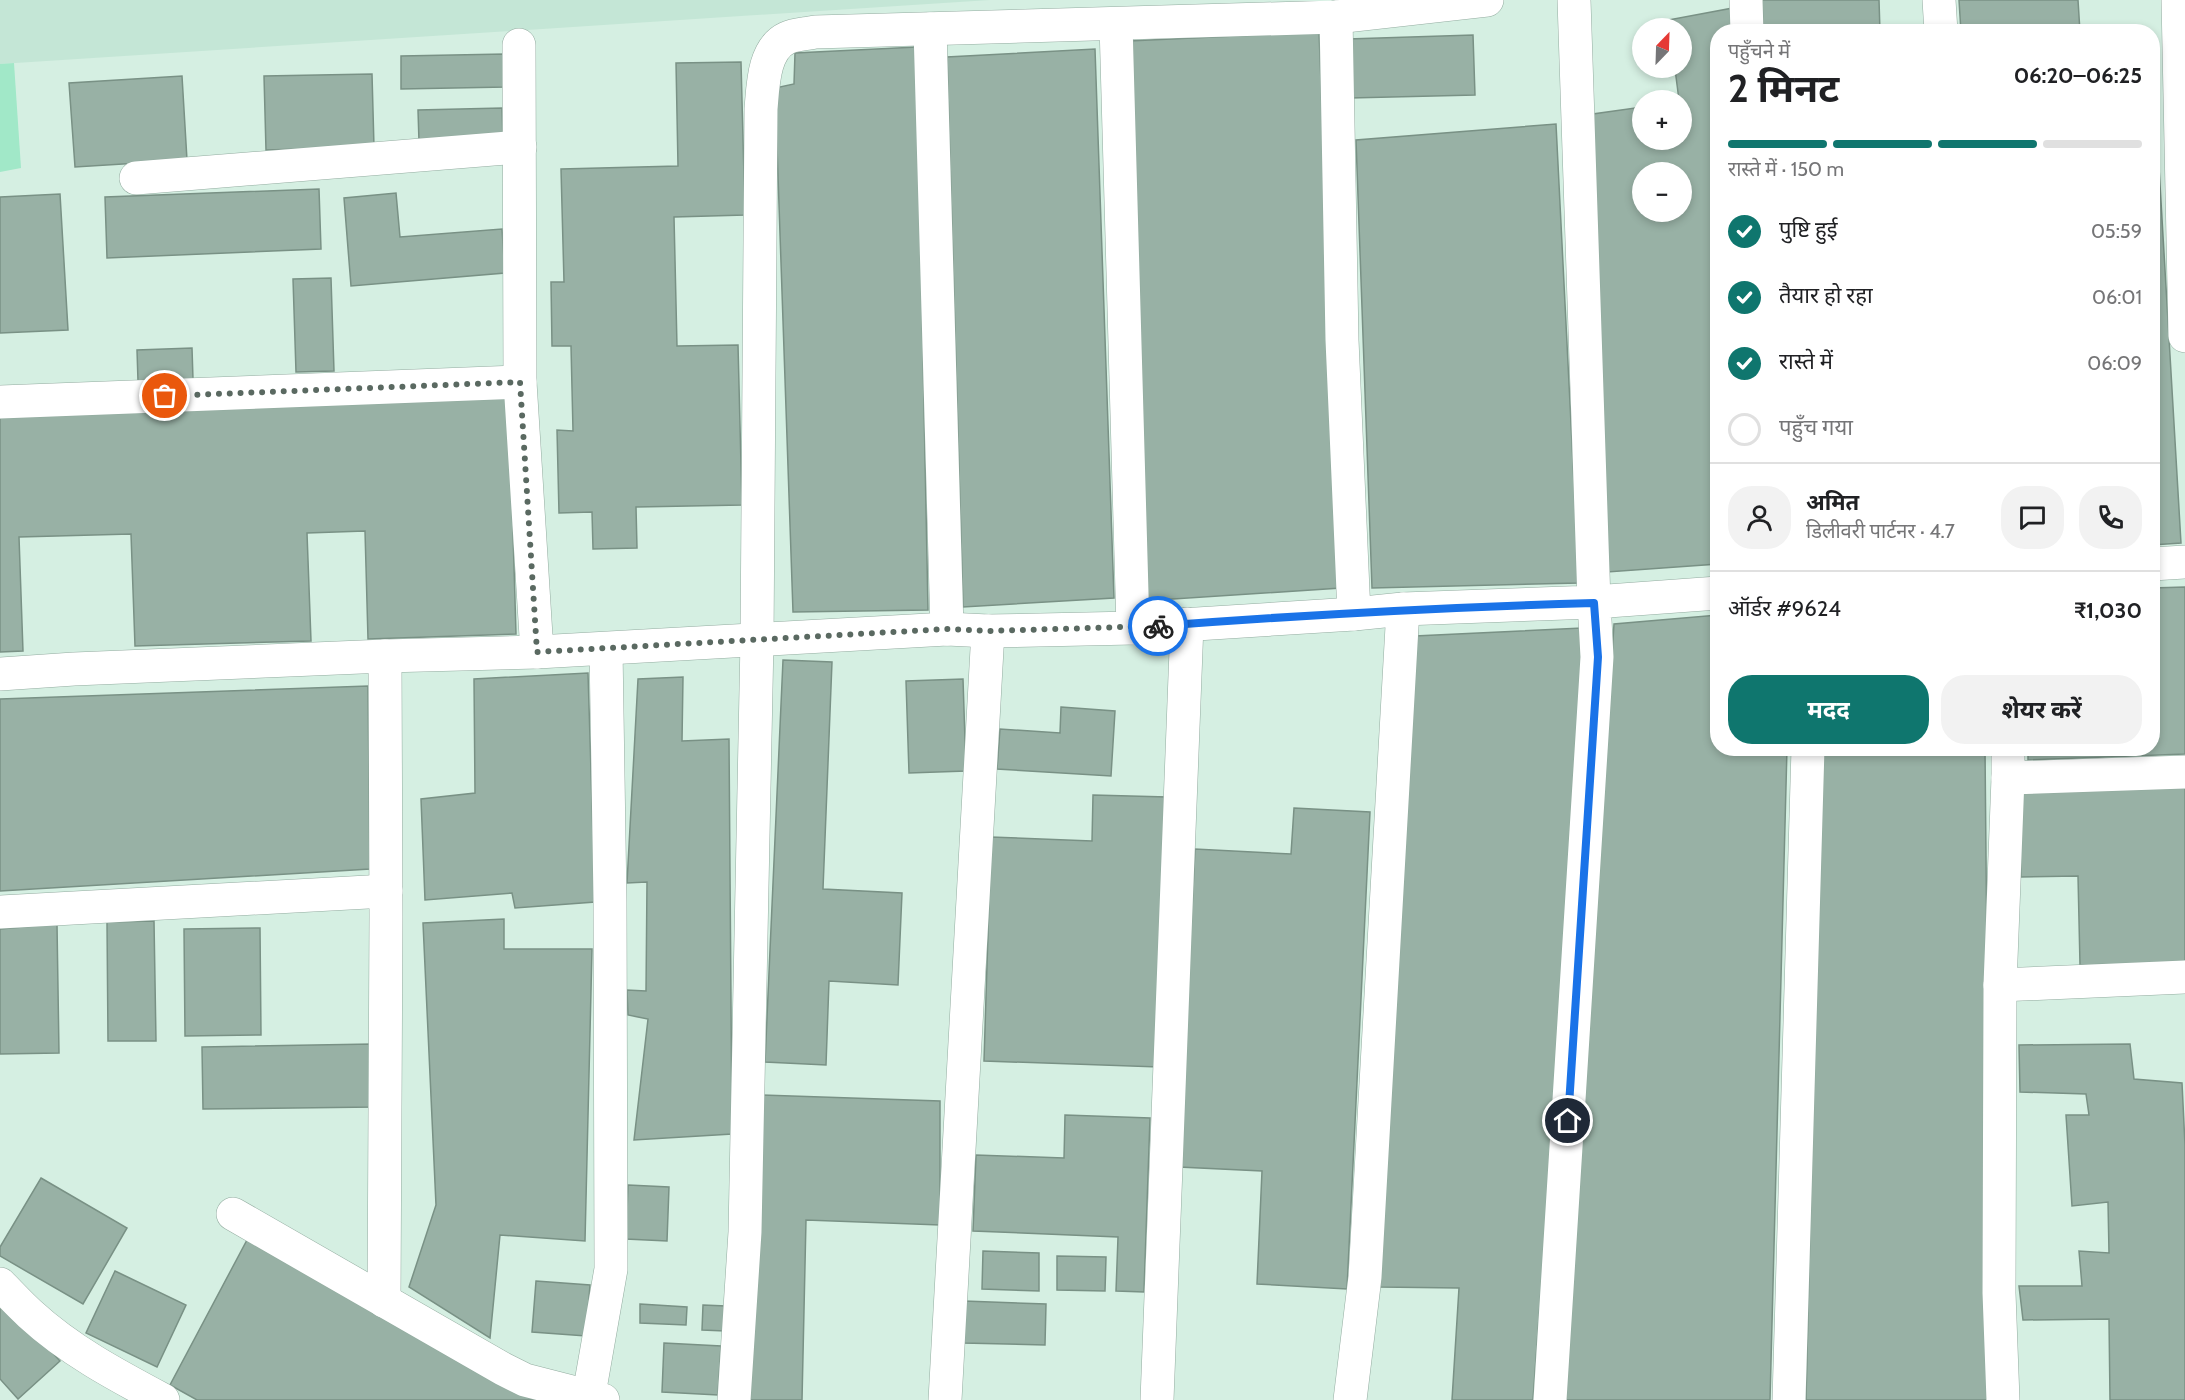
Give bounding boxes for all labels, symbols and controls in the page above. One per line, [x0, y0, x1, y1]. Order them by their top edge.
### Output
north arrow [1632, 18, 1692, 78]
map controls [1632, 18, 1692, 222]
text: पहुँचने में [1728, 39, 1790, 63]
text: 06:20–06:25 [2014, 62, 2142, 89]
text: 2 मिनट [1728, 64, 1839, 112]
button: + [1632, 90, 1692, 150]
text: रास्ते में · 150 m [1728, 157, 1844, 181]
button: − [1632, 162, 1692, 222]
icon: check [1728, 215, 1761, 248]
text: पुष्टि हुई [1779, 216, 1837, 243]
text: 05:59 [2091, 219, 2142, 243]
icon: check [1728, 281, 1761, 314]
text: तैयार हो रहा [1779, 282, 1873, 309]
text: 06:01 [2092, 285, 2142, 309]
icon: check [1728, 347, 1761, 380]
text: रास्ते में [1779, 348, 1833, 375]
text: 06:09 [2087, 351, 2142, 375]
pin [139, 370, 190, 421]
icon: bag [148, 379, 181, 412]
text: पहुँच गया [1779, 414, 1853, 441]
button: person [1728, 486, 1791, 549]
button: chat [2001, 486, 2064, 549]
button: phone [2079, 486, 2142, 549]
text: अमित [1806, 489, 1859, 516]
text: डिलीवरी पार्टनर · 4.7 [1806, 519, 1955, 543]
text: ऑर्डर #9624 [1728, 595, 1841, 622]
courier [1128, 596, 1188, 656]
text: ₹1,030 [2074, 597, 2142, 624]
icon: bike [1142, 610, 1175, 643]
button: मदद [1728, 675, 1929, 744]
button: शेयर करें [1941, 675, 2142, 744]
pin [1542, 1095, 1593, 1146]
icon: home [1551, 1104, 1584, 1137]

